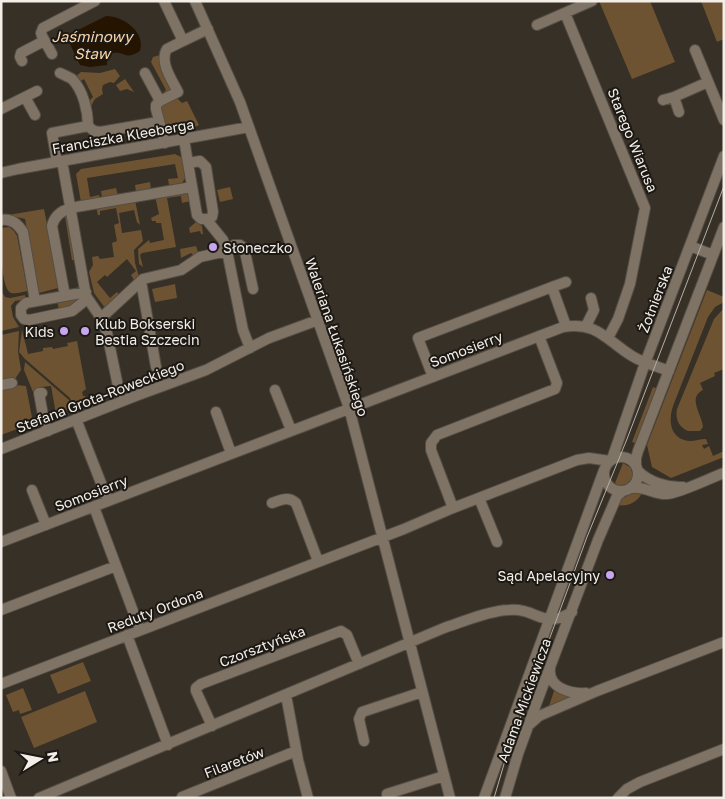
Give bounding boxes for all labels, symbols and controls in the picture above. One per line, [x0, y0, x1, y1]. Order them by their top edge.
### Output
water label: Jaśminowy Staw [52, 27, 135, 62]
street label: Starego Wiarusa [604, 86, 662, 194]
street label: Franciszka Kleeberga [51, 115, 195, 157]
place label: Słoneczko [223, 239, 293, 256]
marker: Słoneczko [207, 241, 219, 253]
street label: Waleriana Łukasińskiego [302, 256, 372, 418]
street label: Żołnierska [634, 263, 676, 335]
place label: Klub Bokserski Bestia Szczecin [95, 315, 200, 348]
place label: Kids [25, 323, 54, 340]
marker: Kids [58, 325, 70, 337]
marker: Klub Bokserski Bestia Szczecin [79, 325, 91, 337]
street label: Somosierry [427, 327, 505, 371]
street label: Stefana Grota-Roweckiego [13, 356, 187, 436]
street label: Somosierry [52, 471, 130, 515]
place label: Sąd Apelacyjny [497, 567, 600, 584]
marker: Sąd Apelacyjny [604, 569, 616, 581]
street label: Reduty Ordona [105, 584, 205, 636]
street label: Czorsztyńska [217, 622, 307, 670]
street label: Adama Mickiewicza [494, 636, 554, 764]
north arrow [15, 734, 65, 784]
street label: Filaretów [201, 743, 267, 781]
text: N [44, 750, 63, 763]

